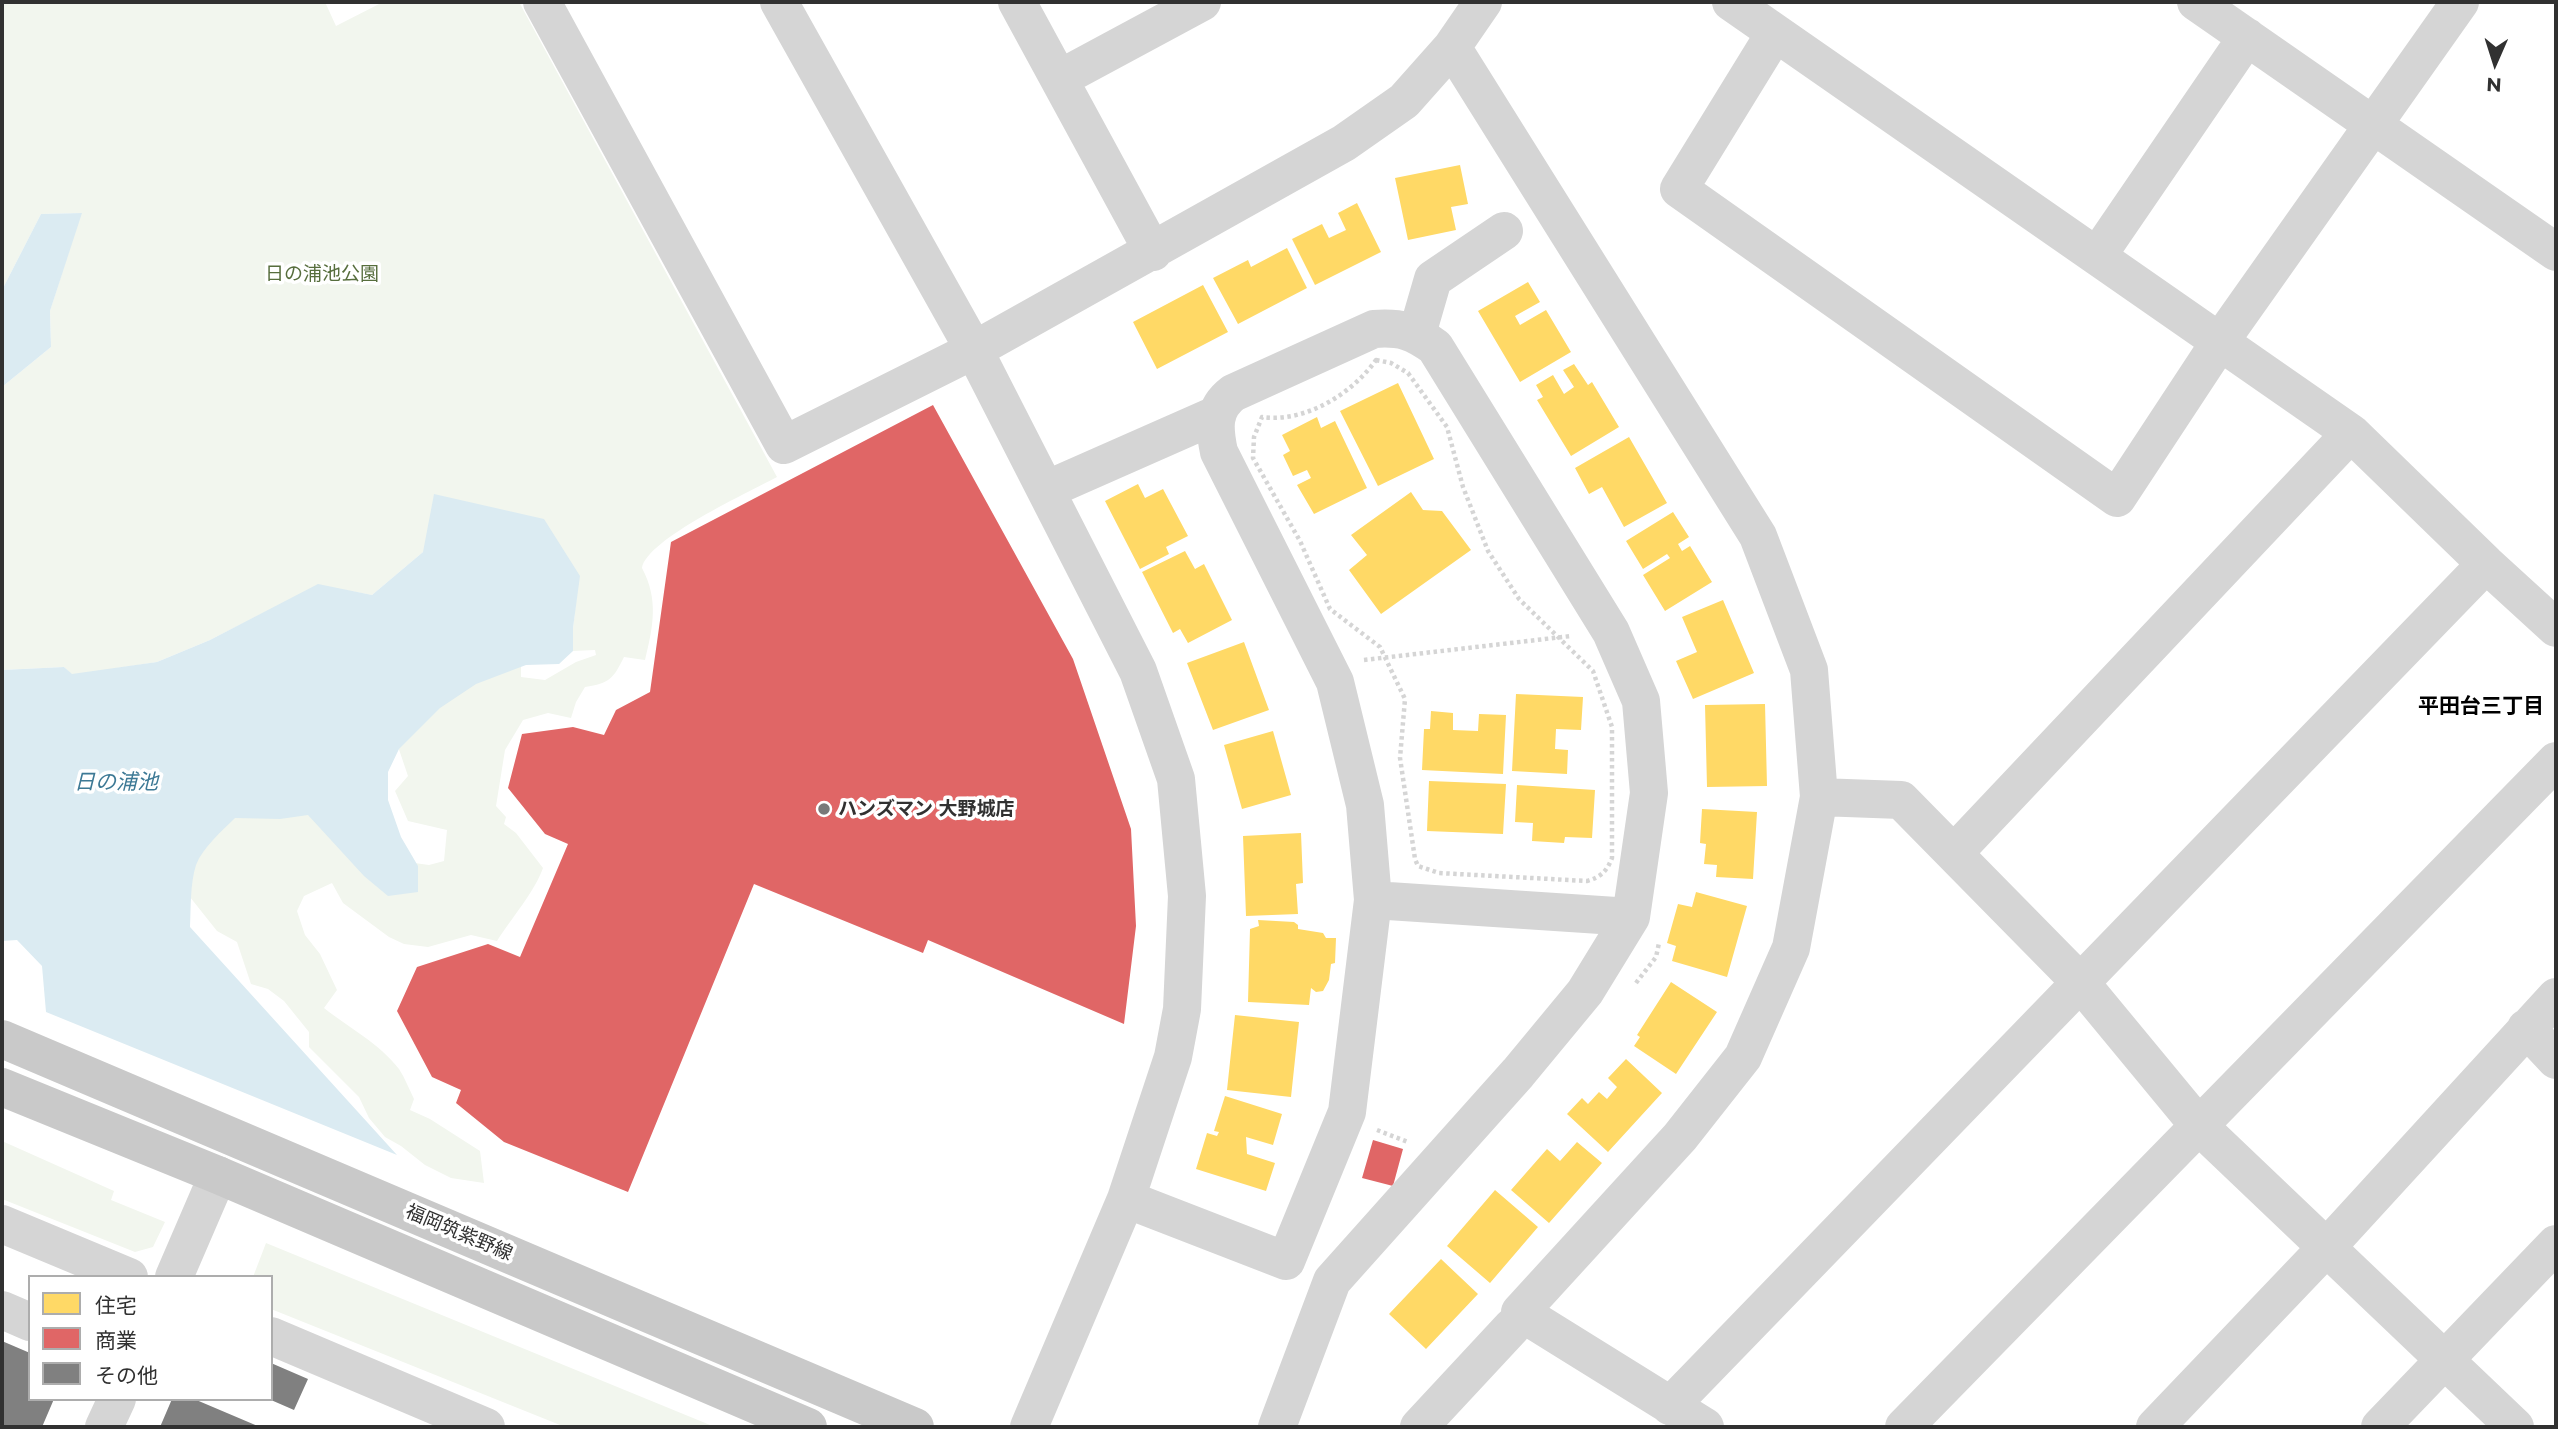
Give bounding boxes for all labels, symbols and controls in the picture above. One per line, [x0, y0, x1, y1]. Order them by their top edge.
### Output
north arrow [2460, 28, 2530, 98]
text: N [2486, 73, 2502, 96]
park label: 日の浦池公園 [265, 263, 379, 285]
district label: 平田台三丁目 [2418, 694, 2544, 720]
water label: 日の浦池 [74, 770, 158, 796]
place label: ハンズマン 大野城店 [838, 798, 1014, 820]
marker: ハンズマン 大野城店 [816, 801, 832, 817]
street label: 福岡筑紫野線 [402, 1200, 516, 1266]
legend [28, 1275, 273, 1401]
text: 住宅 [95, 1293, 137, 1318]
text: 商業 [95, 1328, 137, 1353]
text: その他 [95, 1363, 158, 1388]

